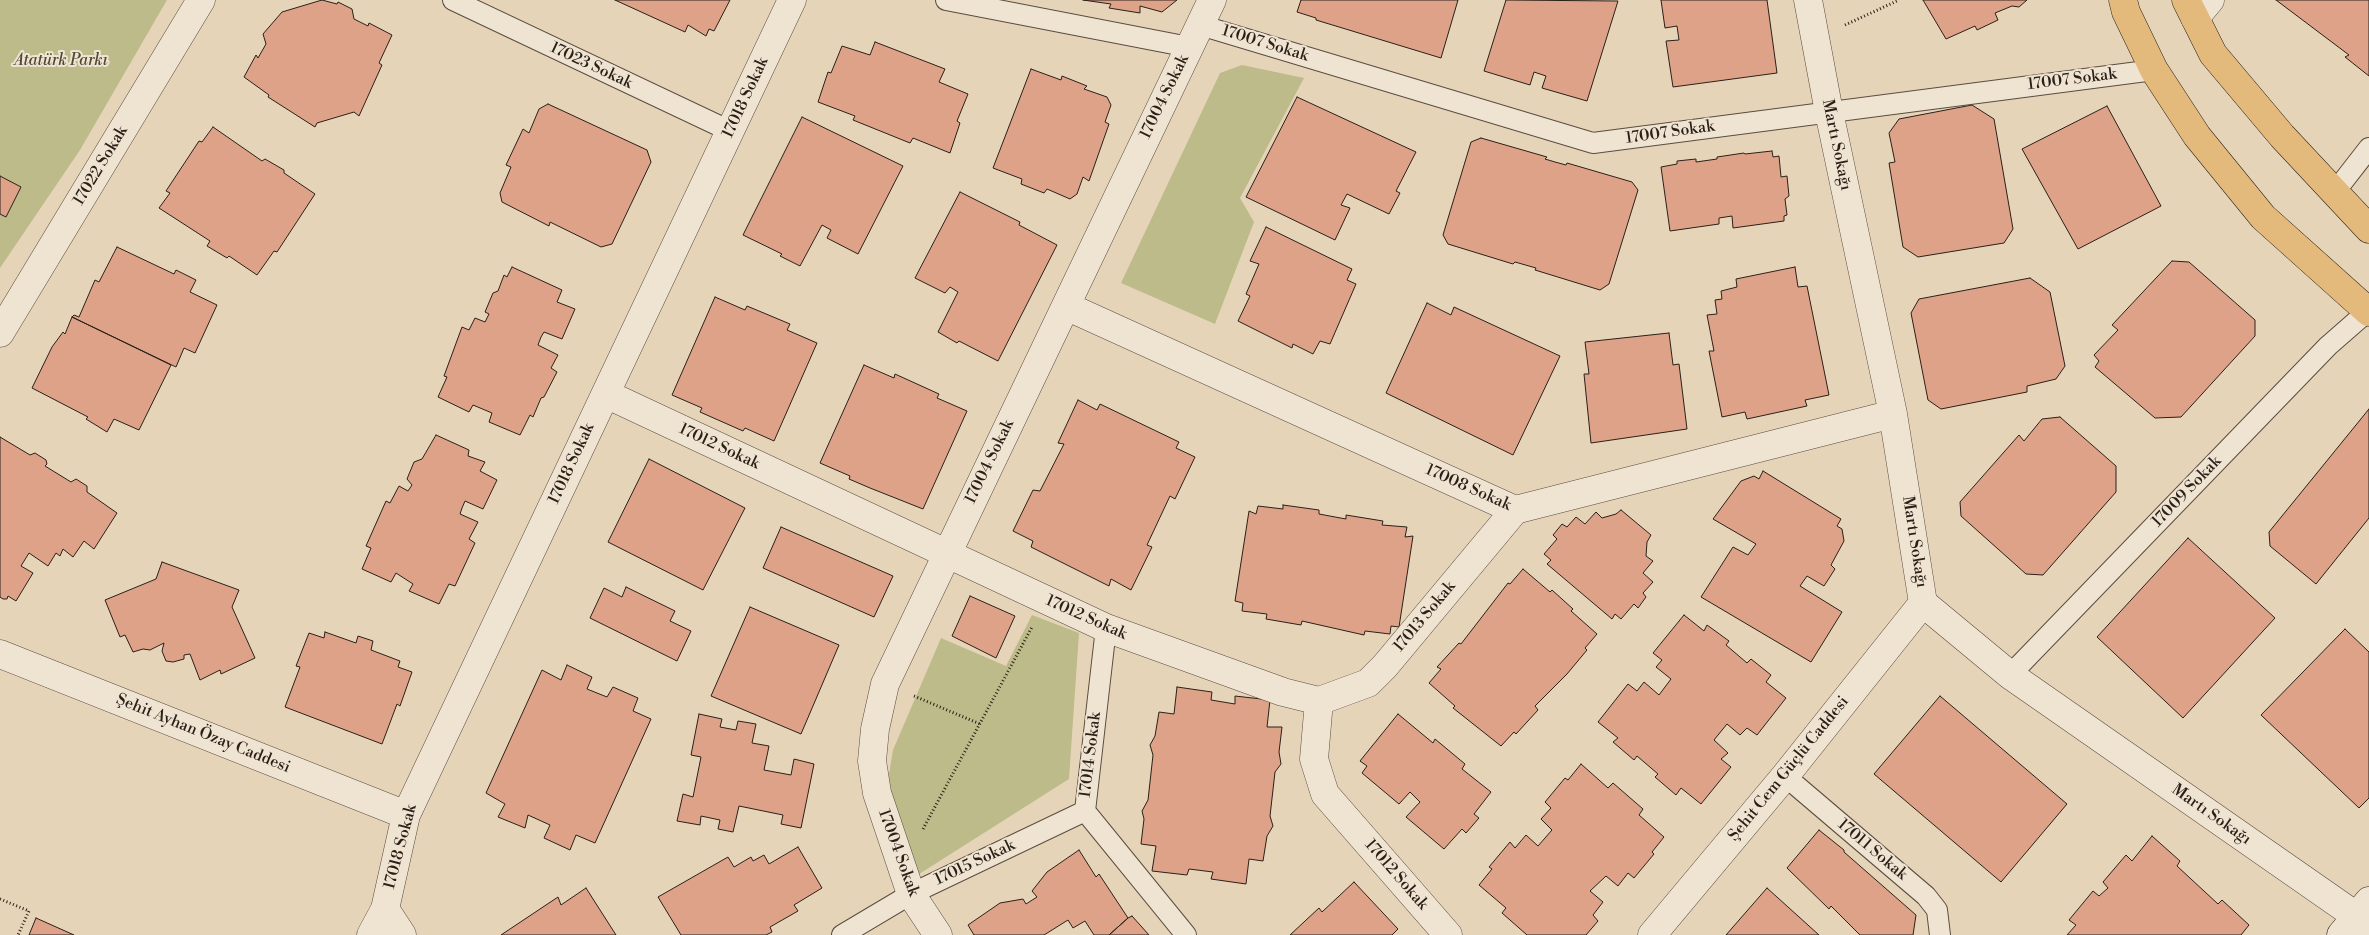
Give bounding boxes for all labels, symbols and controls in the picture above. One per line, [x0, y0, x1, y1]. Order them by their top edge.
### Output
street label: 17007 Sokak [1219, 22, 1311, 66]
street label: 17023 Sokak [547, 39, 635, 93]
park label: Atatürk Parkı [14, 51, 108, 71]
street label: 17004 Sokak [1136, 52, 1194, 142]
street label: 17018 Sokak [719, 55, 773, 141]
street label: 17007 Sokak [2026, 65, 2118, 95]
street label: Martı Sokağı [1817, 98, 1855, 192]
street label: 17007 Sokak [1624, 117, 1716, 149]
street label: 17022 Sokak [70, 123, 132, 209]
street label: 17004 Sokak [961, 417, 1019, 507]
street label: 17012 Sokak [676, 420, 762, 474]
street label: 17018 Sokak [545, 421, 599, 507]
street label: 17009 Sokak [2148, 452, 2226, 532]
street label: 17008 Sokak [1422, 461, 1514, 515]
street label: Martı Sokağı [1897, 495, 1931, 589]
street label: 17013 Sokak [1390, 578, 1460, 656]
street label: 17012 Sokak [1042, 592, 1130, 644]
street label: Şehit Ayhan Özay Caddesi [113, 690, 293, 778]
street label: Şehit Cem Güçlü Caddesi [1725, 693, 1853, 845]
street label: 17014 Sokak [1076, 711, 1106, 799]
street label: Martı Sokağı [2168, 781, 2254, 849]
street label: 17018 Sokak [380, 802, 422, 892]
street label: 17004 Sokak [873, 807, 923, 899]
street label: 17011 Sokak [1833, 815, 1911, 885]
street label: 17015 Sokak [932, 836, 1018, 890]
street label: 17012 Sokak [1360, 836, 1432, 914]

